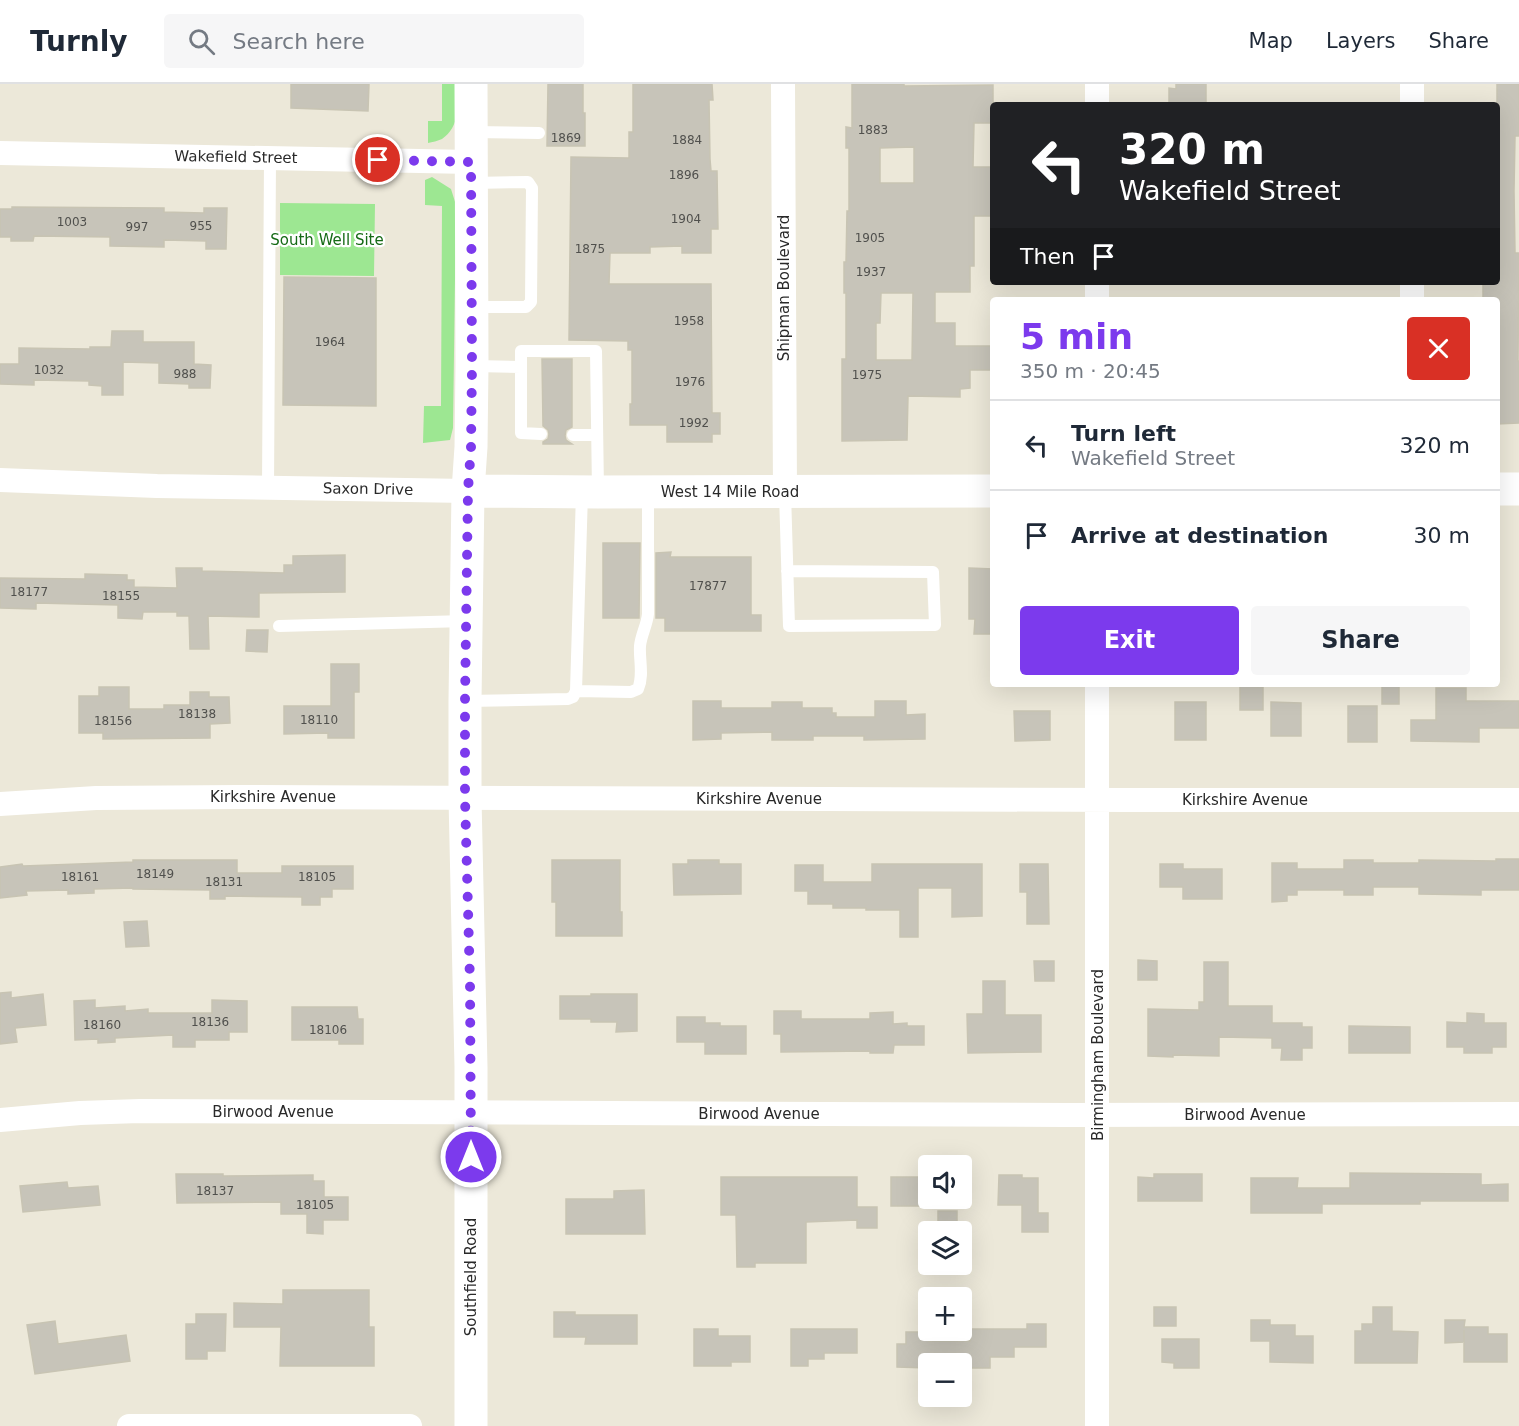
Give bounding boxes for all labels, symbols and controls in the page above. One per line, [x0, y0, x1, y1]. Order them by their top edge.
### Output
search box [164, 14, 584, 68]
text: Turnly [30, 25, 128, 58]
icon: search [185, 25, 218, 58]
text: Search here [233, 29, 365, 54]
text: Map [1249, 29, 1293, 53]
text: Layers [1326, 29, 1395, 53]
text: Share [1428, 29, 1489, 53]
house number: 1883 [858, 123, 888, 137]
text: 320 m [1119, 125, 1265, 174]
icon: left [1020, 126, 1098, 204]
house number: 1869 [551, 131, 581, 145]
house number: 1884 [672, 133, 702, 147]
pin [352, 134, 403, 185]
icon: arrive [361, 143, 394, 176]
street label: Wakefield Street [174, 147, 298, 167]
house number: 1896 [669, 168, 699, 182]
text: Wakefield Street [1119, 175, 1341, 206]
house number: 1904 [671, 212, 701, 226]
house number: 1003 [57, 215, 87, 229]
street label: Shipman Boulevard [775, 215, 793, 361]
house number: 955 [190, 219, 212, 233]
house number: 997 [126, 220, 148, 234]
park label: South Well Site [270, 231, 384, 249]
house number: 1905 [855, 231, 885, 245]
icon: arrive [1087, 240, 1120, 273]
house number: 1875 [575, 242, 605, 256]
text: Then [1020, 244, 1075, 269]
house number: 1937 [856, 265, 886, 279]
house number: 1958 [674, 314, 704, 328]
text: 5 min [1020, 316, 1133, 357]
button: close [1407, 317, 1470, 380]
house number: 1964 [315, 335, 345, 349]
text: 350 m · 20:45 [1020, 359, 1161, 383]
house number: 1032 [34, 363, 64, 377]
house number: 988 [174, 367, 196, 381]
house number: 1975 [852, 368, 882, 382]
house number: 1976 [675, 375, 705, 389]
house number: 1992 [679, 416, 709, 430]
text: Turn left [1071, 421, 1176, 446]
icon: left [1020, 429, 1053, 462]
text: 320 m [1400, 433, 1470, 458]
text: Wakefield Street [1071, 446, 1235, 470]
street label: Saxon Drive [323, 479, 413, 499]
street label: West 14 Mile Road [661, 483, 799, 501]
icon: arrive [1020, 519, 1053, 552]
text: Arrive at destination [1071, 523, 1328, 548]
text: 30 m [1414, 523, 1470, 548]
house number: 17877 [689, 579, 727, 593]
house number: 18177 [10, 585, 48, 599]
house number: 18155 [102, 589, 140, 603]
button: Exit [1020, 606, 1239, 675]
button: Share [1251, 606, 1470, 675]
house number: 18138 [178, 707, 216, 721]
house number: 18110 [300, 713, 338, 727]
house number: 18156 [94, 714, 132, 728]
street label: Kirkshire Avenue [210, 788, 336, 806]
street label: Kirkshire Avenue [696, 790, 822, 808]
street label: Kirkshire Avenue [1182, 791, 1308, 809]
house number: 18149 [136, 867, 174, 881]
house number: 18161 [61, 870, 99, 884]
house number: 18105 [298, 870, 336, 884]
house number: 18131 [205, 875, 243, 889]
street label: Birmingham Boulevard [1089, 969, 1107, 1141]
house number: 18136 [191, 1015, 229, 1029]
house number: 18160 [83, 1018, 121, 1032]
house number: 18106 [309, 1023, 347, 1037]
street label: Birwood Avenue [212, 1103, 334, 1121]
street label: Birwood Avenue [698, 1105, 820, 1123]
street label: Birwood Avenue [1184, 1106, 1306, 1124]
position arrow [439, 1125, 503, 1189]
map controls [918, 1155, 972, 1407]
button: sound [918, 1155, 972, 1209]
house number: 18137 [196, 1184, 234, 1198]
house number: 18105 [296, 1198, 334, 1212]
street label: Southfield Road [462, 1218, 480, 1336]
button: layers [918, 1221, 972, 1275]
button: + [918, 1287, 972, 1341]
button: − [918, 1353, 972, 1407]

